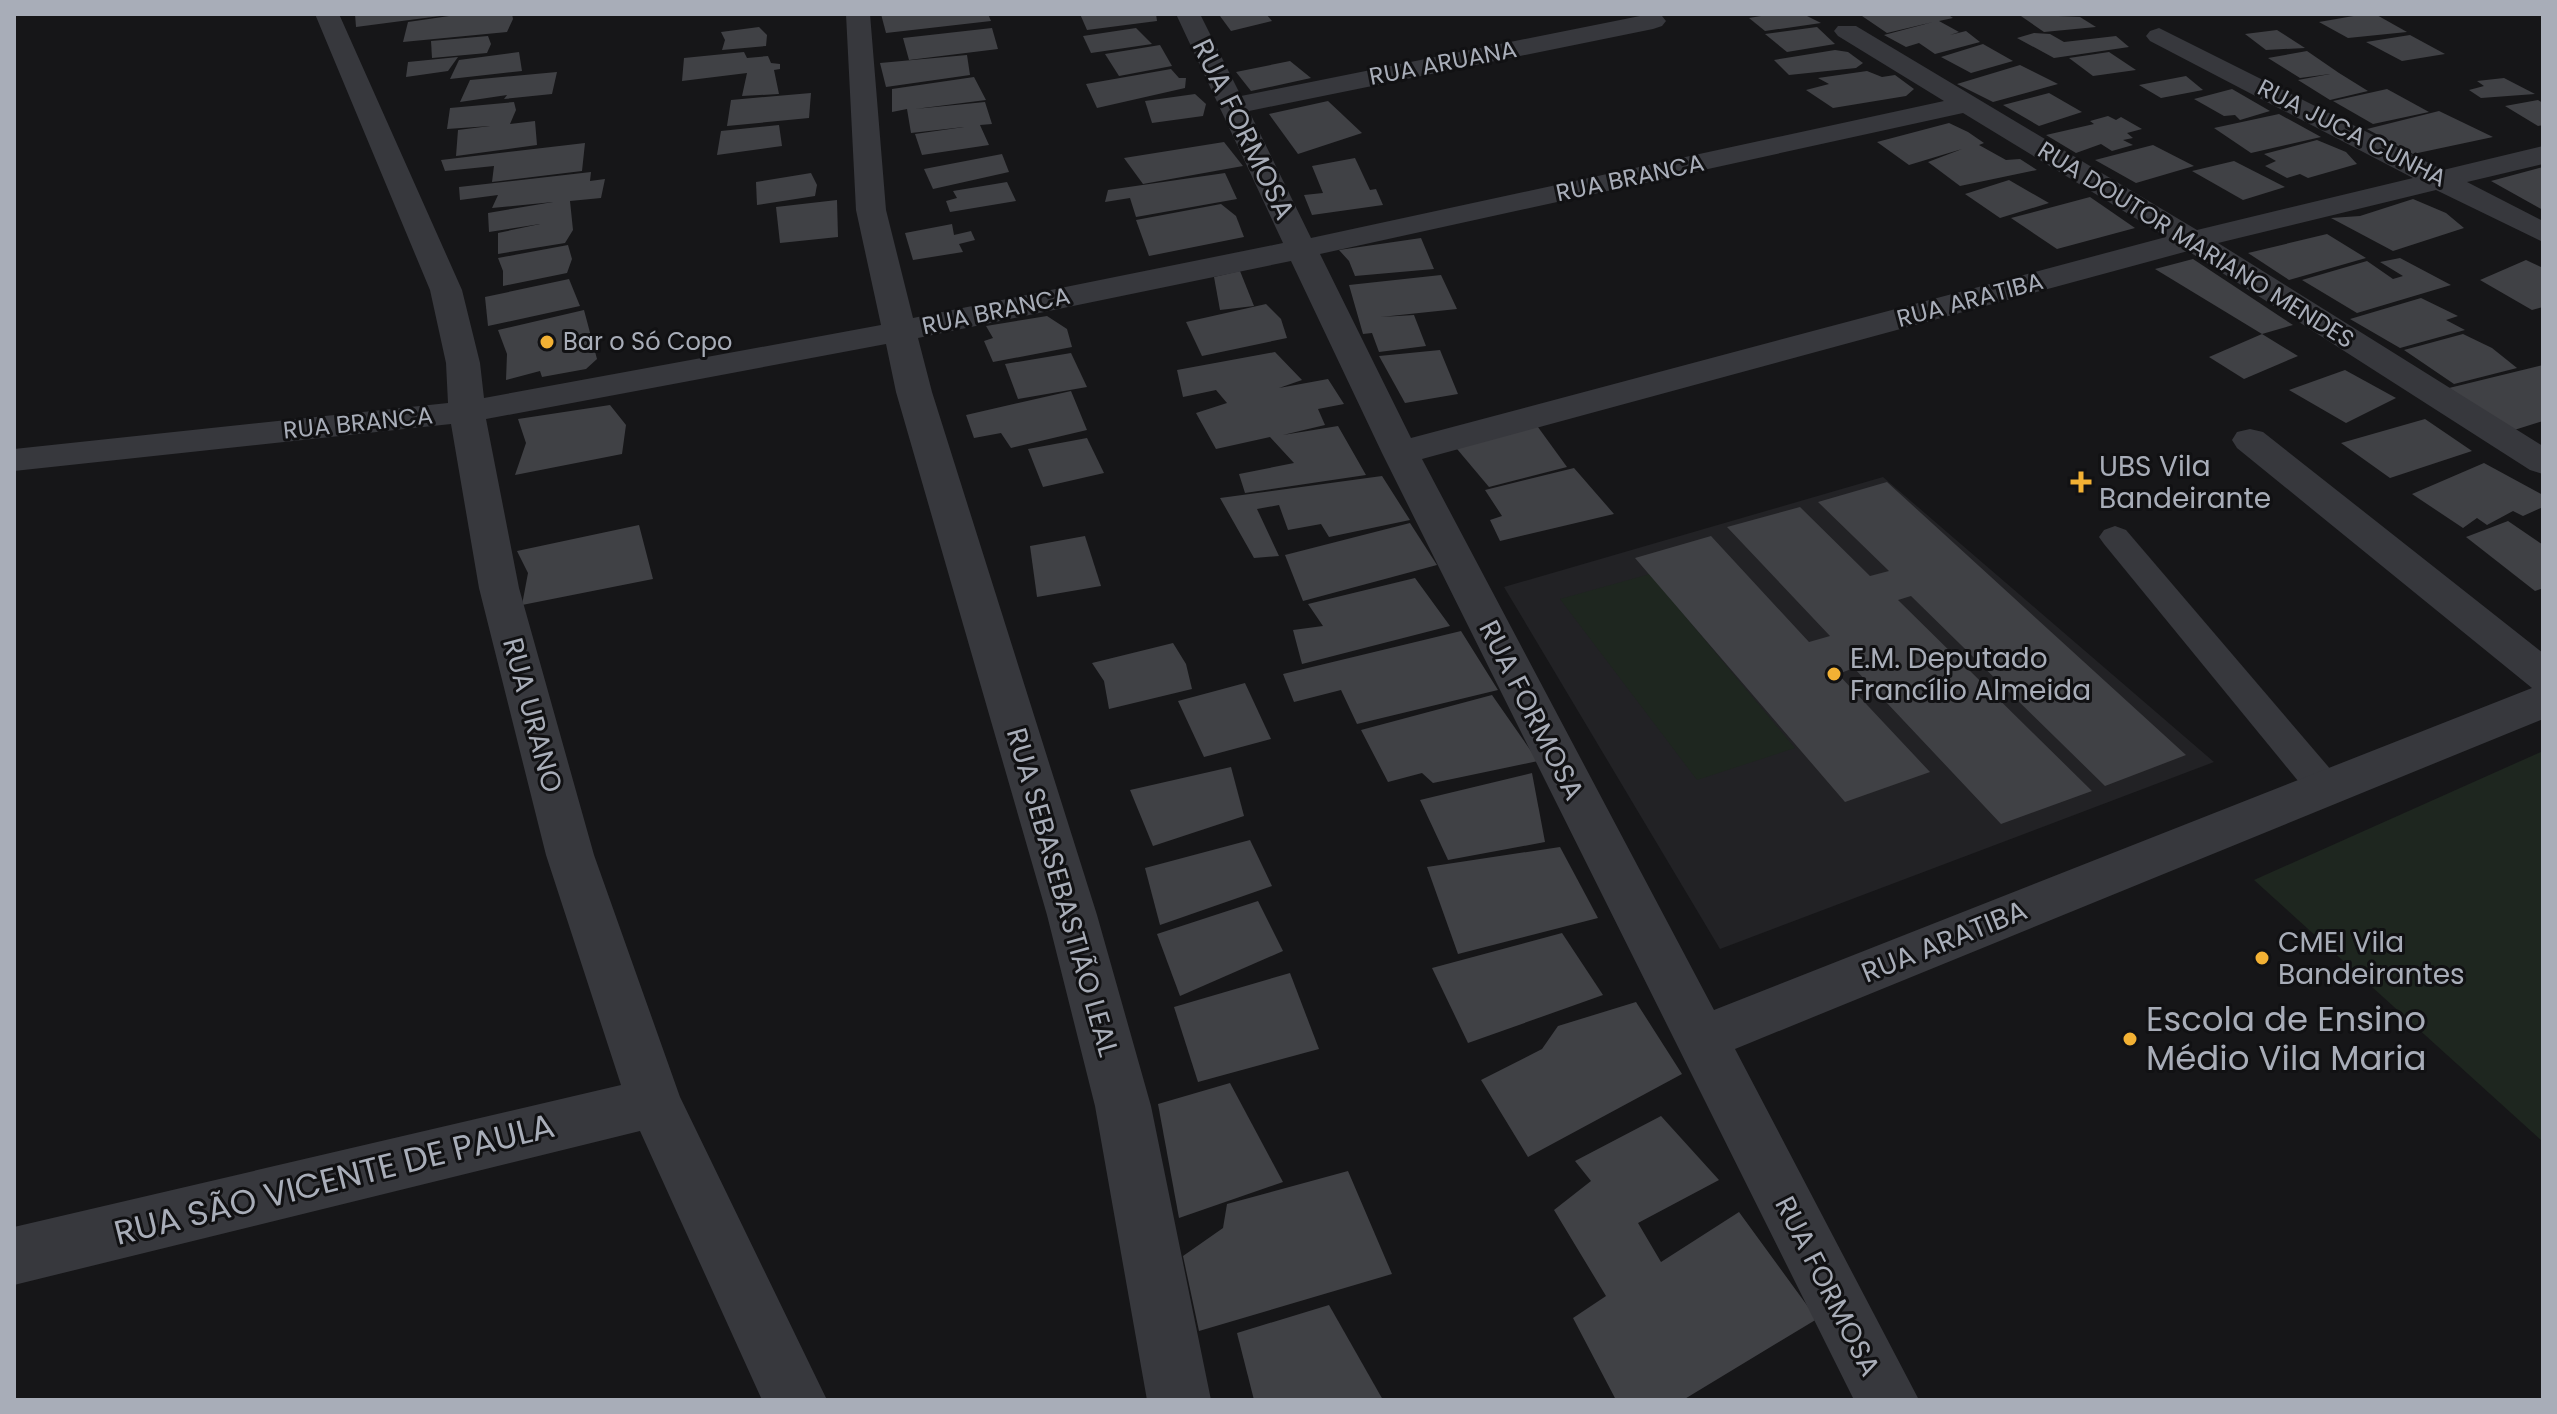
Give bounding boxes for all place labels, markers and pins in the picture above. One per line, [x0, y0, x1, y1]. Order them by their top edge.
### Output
place label: Bar o Só Copo [563, 325, 732, 358]
marker: Bar o Só Copo [538, 333, 556, 351]
place label: UBS Vila Bandeirante [2099, 447, 2271, 518]
marker: UBS Vila Bandeirante [2070, 471, 2092, 493]
place label: E.M. Deputado Francílio Almeida [1850, 639, 2091, 710]
marker: E.M. Deputado Francílio Almeida [1825, 665, 1843, 683]
place label: CMEI Vila Bandeirantes [2278, 923, 2465, 994]
marker: CMEI Vila Bandeirantes [2253, 949, 2271, 967]
place label: Escola de Ensino Médio Vila Maria [2146, 995, 2427, 1082]
marker: Escola de Ensino Médio Vila Maria [2121, 1030, 2139, 1048]

